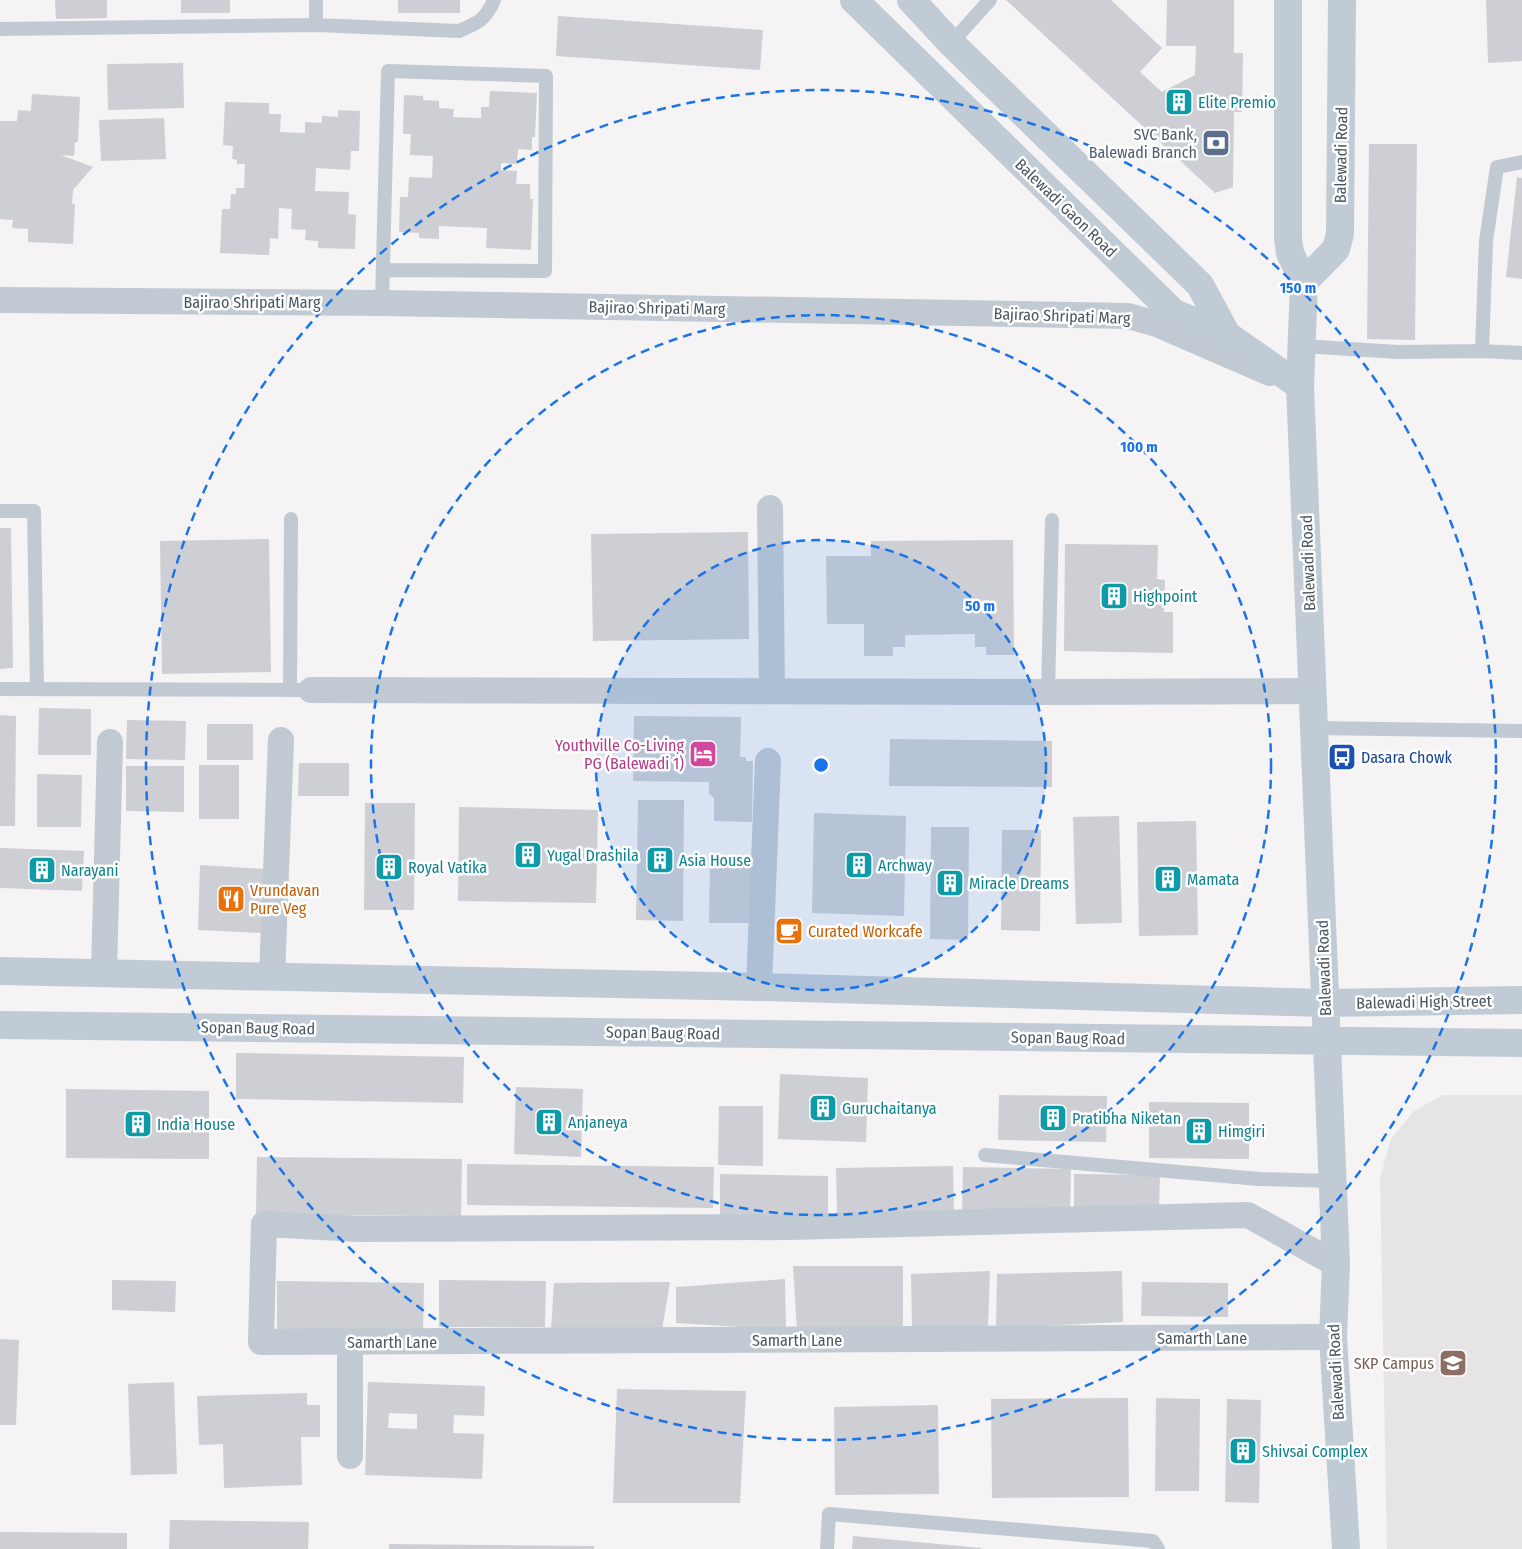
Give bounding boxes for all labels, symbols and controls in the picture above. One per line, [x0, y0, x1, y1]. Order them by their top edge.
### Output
building icon: Elite Premio [1164, 87, 1194, 117]
place label: Elite Premio [1198, 93, 1276, 112]
street label: Balewadi Road [1331, 107, 1351, 203]
place label: SVC Bank, Balewadi Branch [1089, 125, 1197, 162]
bank icon: SVC Bank, Balewadi Branch [1201, 128, 1231, 158]
street label: Balewadi Gaon Road [1011, 155, 1121, 261]
text: 150 m [1280, 279, 1316, 297]
street label: Bajirao Shripati Marg [184, 293, 321, 312]
street label: Bajirao Shripati Marg [588, 297, 726, 319]
street label: Bajirao Shripati Marg [993, 304, 1131, 328]
text: 100 m [1120, 438, 1158, 456]
street label: Balewadi Road [1297, 515, 1319, 611]
building icon: Highpoint [1099, 581, 1129, 611]
place label: Highpoint [1133, 587, 1198, 606]
text: 50 m [965, 597, 995, 615]
place label: Youthville Co-Living PG (Balewadi 1) [555, 736, 684, 773]
hotel icon: Youthville Co-Living PG (Balewadi 1) [688, 739, 718, 769]
bus stop icon: Dasara Chowk [1327, 742, 1357, 772]
place label: Dasara Chowk [1361, 748, 1452, 767]
centre of rings [812, 756, 830, 774]
building icon: Yugal Drashila [513, 840, 543, 870]
building icon: Asia House [645, 845, 675, 875]
place label: Yugal Drashila [547, 846, 639, 865]
building icon: Archway [844, 850, 874, 880]
place label: Asia House [679, 851, 751, 870]
building icon: Royal Vatika [374, 852, 404, 882]
building icon: Narayani [27, 855, 57, 885]
place label: Archway [878, 856, 933, 875]
place label: Royal Vatika [408, 858, 487, 877]
place label: Narayani [61, 861, 118, 880]
building icon: Mamata [1153, 864, 1183, 894]
building icon: Miracle Dreams [935, 868, 965, 898]
place label: Mamata [1187, 870, 1239, 889]
place label: Miracle Dreams [969, 874, 1069, 893]
place label: Vrundavan Pure Veg [250, 881, 320, 918]
restaurant icon: Vrundavan Pure Veg [216, 884, 246, 914]
cafe icon: Curated Workcafe [774, 916, 804, 946]
street label: Balewadi Road [1313, 920, 1335, 1016]
place label: Curated Workcafe [808, 922, 923, 941]
street label: Balewadi High Street [1356, 991, 1493, 1013]
street label: Sopan Baug Road [201, 1018, 315, 1038]
street label: Sopan Baug Road [606, 1023, 720, 1043]
street label: Sopan Baug Road [1011, 1028, 1125, 1048]
building icon: Guruchaitanya [808, 1093, 838, 1123]
place label: Guruchaitanya [842, 1099, 937, 1118]
building icon: Pratibha Niketan [1038, 1103, 1068, 1133]
building icon: Anjaneya [534, 1107, 564, 1137]
building icon: India House [123, 1109, 153, 1139]
place label: Pratibha Niketan [1072, 1109, 1181, 1128]
place label: Anjaneya [568, 1113, 628, 1132]
place label: India House [157, 1115, 235, 1134]
building icon: Himgiri [1184, 1116, 1214, 1146]
place label: Himgiri [1218, 1122, 1265, 1141]
street label: Balewadi Road [1324, 1323, 1348, 1421]
street label: Samarth Lane [1157, 1329, 1247, 1348]
street label: Samarth Lane [752, 1331, 842, 1350]
street label: Samarth Lane [347, 1333, 437, 1352]
school or university icon: SKP Campus [1438, 1348, 1468, 1378]
place label: SKP Campus [1354, 1354, 1434, 1373]
building icon: Shivsai Complex [1228, 1436, 1258, 1466]
place label: Shivsai Complex [1262, 1442, 1368, 1461]

